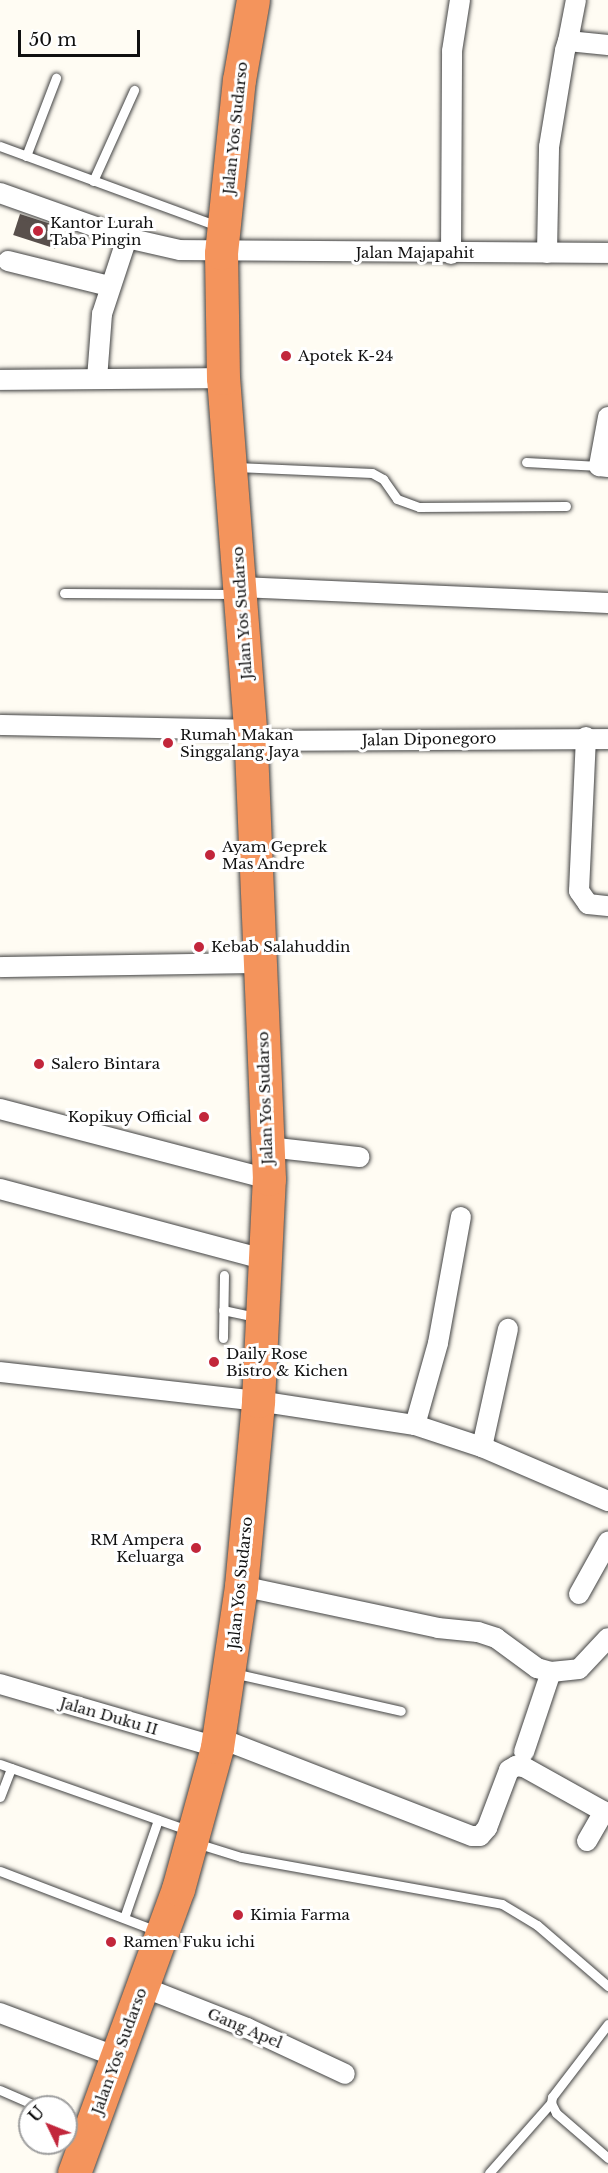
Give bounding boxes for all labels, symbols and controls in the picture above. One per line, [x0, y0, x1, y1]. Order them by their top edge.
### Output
scale bar [21, 18, 142, 56]
text: 50 m [29, 29, 77, 51]
street label: Jalan Yos Sudarso [219, 60, 251, 196]
place label: Kantor Lurah Taba Pingin [50, 213, 154, 248]
marker: Kantor Lurah Taba Pingin [31, 224, 45, 238]
street label: Jalan Majapahit [356, 244, 474, 262]
place label: Apotek K-24 [298, 347, 394, 365]
marker: Apotek K-24 [279, 349, 293, 363]
street label: Jalan Yos Sudarso [228, 546, 256, 680]
place label: Rumah Makan Singgalang Jaya [180, 725, 299, 760]
street label: Jalan Diponegoro [362, 729, 496, 749]
marker: Rumah Makan Singgalang Jaya [161, 736, 175, 750]
place label: Ayam Geprek Mas Andre [222, 837, 327, 872]
marker: Ayam Geprek Mas Andre [203, 848, 217, 862]
place label: Kebab Salahuddin [211, 938, 350, 956]
marker: Kebab Salahuddin [192, 940, 206, 954]
street label: Jalan Yos Sudarso [254, 1031, 276, 1165]
place label: Salero Bintara [51, 1055, 160, 1073]
marker: Salero Bintara [32, 1057, 46, 1071]
place label: Kopikuy Official [67, 1108, 192, 1126]
marker: Kopikuy Official [197, 1110, 211, 1124]
place label: Daily Rose Bistro & Kichen [226, 1344, 348, 1379]
marker: Daily Rose Bistro & Kichen [207, 1355, 221, 1369]
street label: Jalan Yos Sudarso [224, 1515, 256, 1651]
place label: RM Ampera Keluarga [90, 1530, 184, 1565]
marker: RM Ampera Keluarga [189, 1541, 203, 1555]
street label: Jalan Duku II [58, 1693, 160, 1739]
place label: Kimia Farma [250, 1906, 350, 1924]
marker: Kimia Farma [231, 1908, 245, 1922]
place label: Ramen Fuku ichi [123, 1933, 255, 1951]
marker: Ramen Fuku ichi [104, 1935, 118, 1949]
street label: Jalan Yos Sudarso [88, 1985, 150, 2117]
street label: Gang Apel [205, 2004, 285, 2052]
north arrow [18, 2095, 78, 2155]
text: U [24, 2102, 48, 2126]

